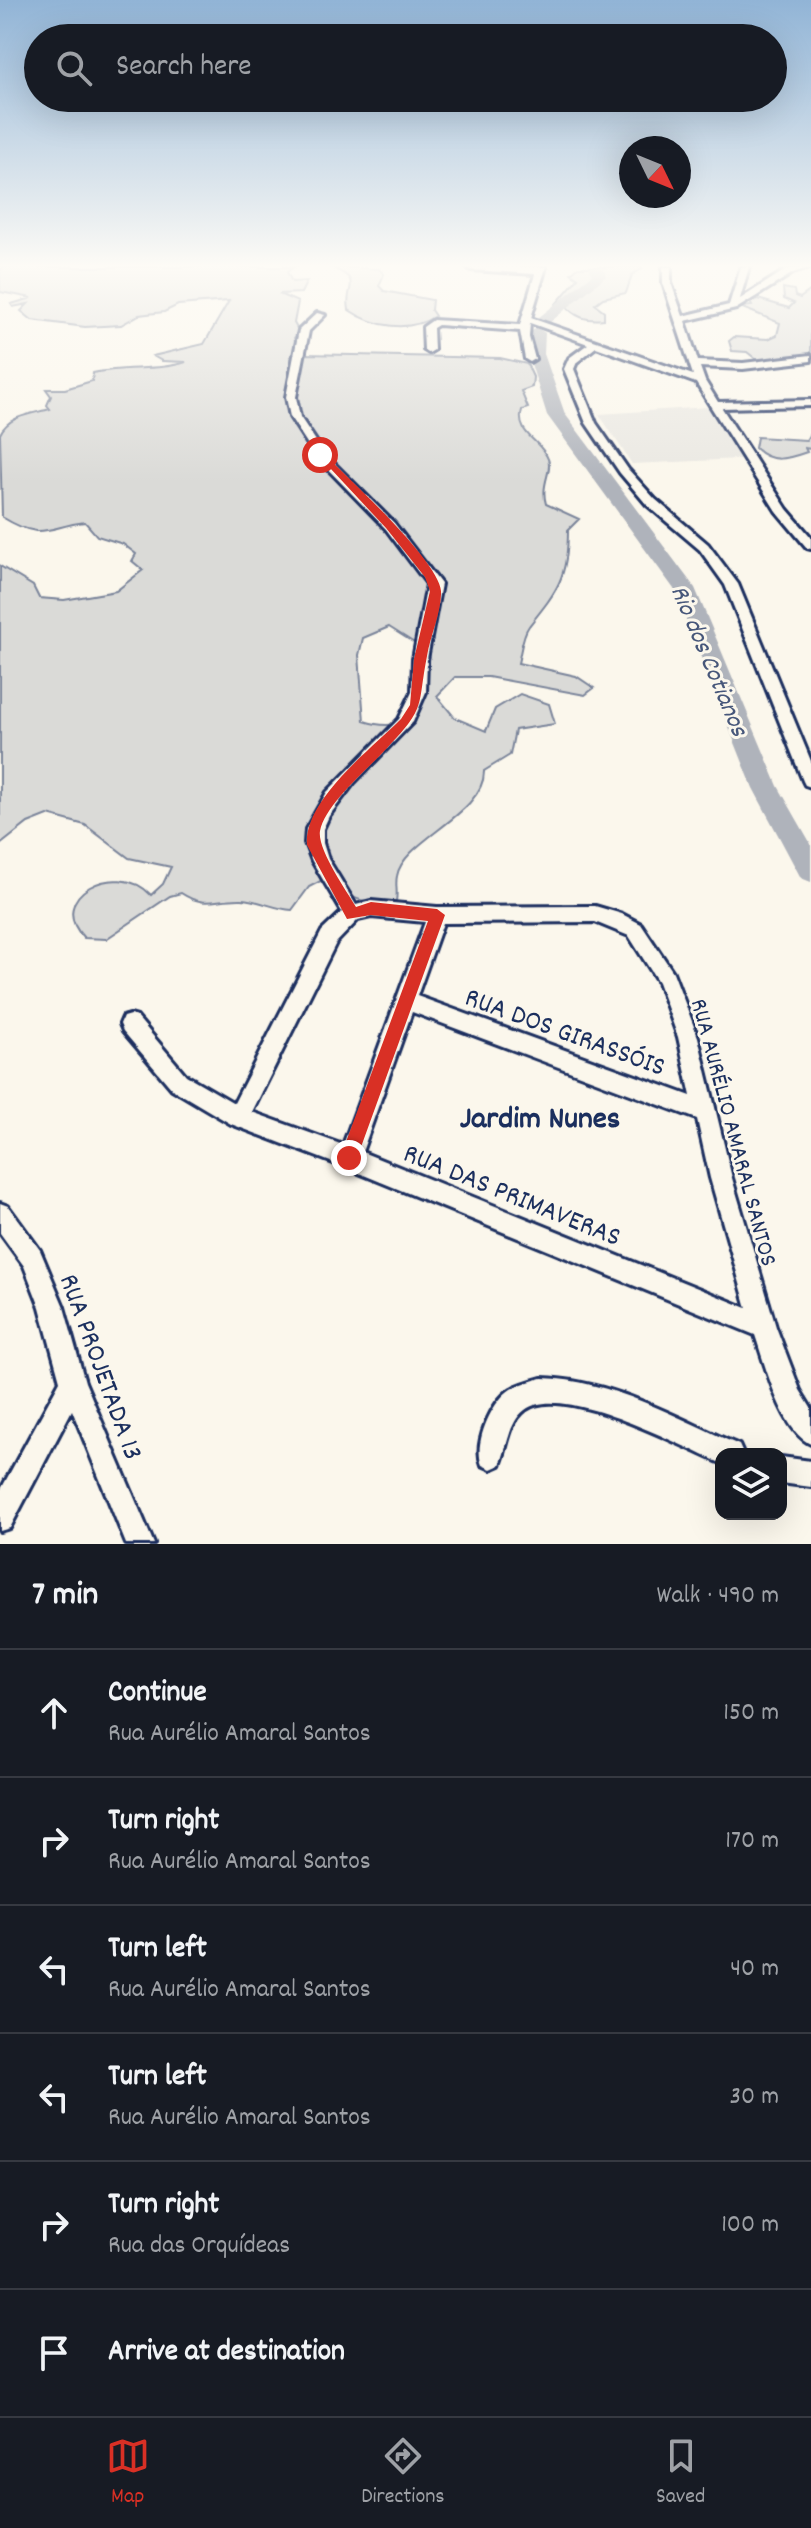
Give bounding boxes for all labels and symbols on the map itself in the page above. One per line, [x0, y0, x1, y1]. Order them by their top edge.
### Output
north arrow [619, 136, 691, 208]
route start [302, 437, 338, 473]
water label: Rio dos Cotianos [659, 580, 757, 744]
street label: RUA DOS GIRASSÓIS [458, 980, 670, 1090]
street label: RUA AURÉLIO AMARAL SANTOS [680, 995, 784, 1270]
district label: Jardim Nunes [460, 1098, 620, 1144]
street label: RUA DAS PRIMAVERAS [396, 1136, 626, 1260]
route end [331, 1140, 367, 1176]
street label: RUA PROJETADA 13 [46, 1269, 151, 1466]

